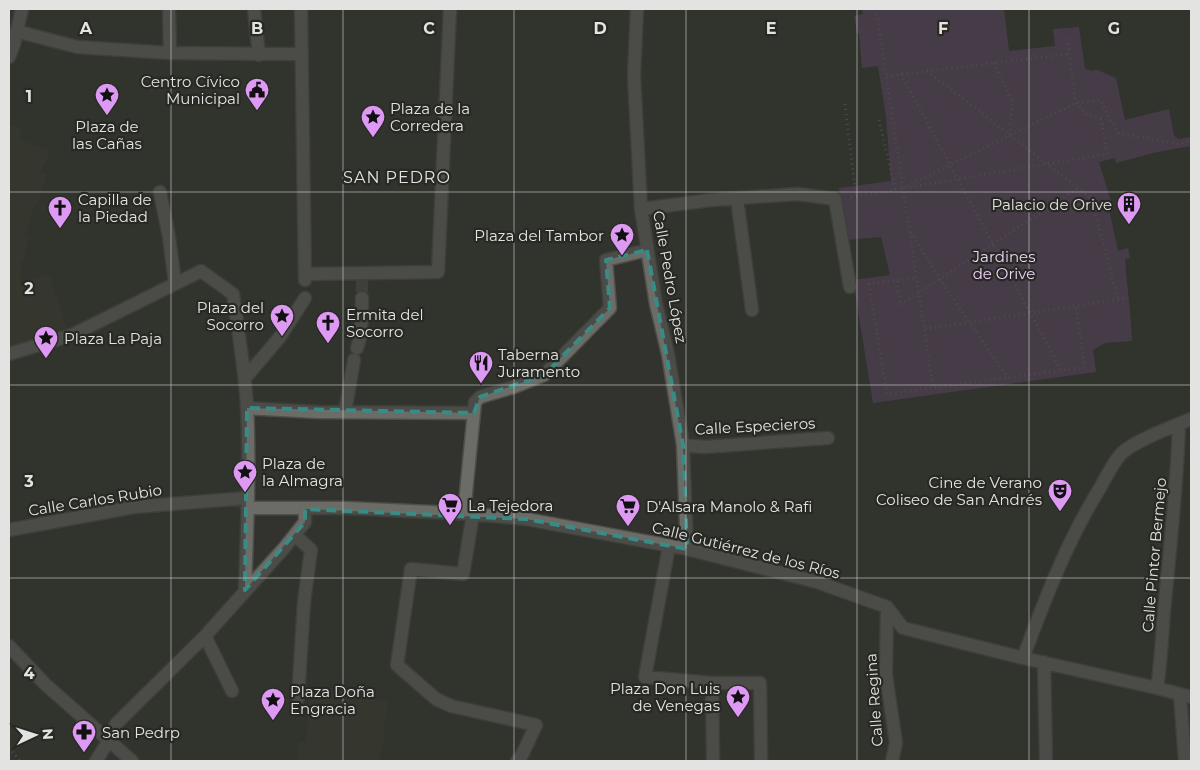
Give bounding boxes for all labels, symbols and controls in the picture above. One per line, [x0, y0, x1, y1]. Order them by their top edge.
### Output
text: A [79, 19, 93, 38]
text: B [251, 19, 263, 38]
text: C [423, 19, 435, 38]
text: D [593, 19, 607, 38]
text: E [766, 19, 776, 38]
text: F [938, 19, 948, 38]
text: G [1108, 19, 1120, 38]
place label: Centro Cívico Municipal [141, 72, 240, 108]
public building icon: Centro Cívico Municipal [244, 77, 270, 111]
place icon: Plaza de las Cañas [94, 82, 120, 116]
text: 1 [26, 87, 32, 106]
place label: Plaza de la Corredera [390, 99, 470, 135]
place icon: Plaza de la Corredera [360, 104, 386, 138]
place label: Plaza de las Cañas [72, 117, 142, 153]
district label: SAN PEDRO [343, 168, 451, 187]
place label: Capilla de la Piedad [78, 190, 152, 226]
building icon: Palacio de Orive [1116, 191, 1142, 225]
church icon: Capilla de la Piedad [47, 195, 73, 229]
place label: Palacio de Orive [991, 195, 1112, 214]
street label: Calle Pedro López [649, 209, 691, 345]
place icon: Plaza del Tambor [609, 222, 635, 256]
place label: Plaza del Tambor [474, 226, 604, 245]
park label: Jardines de Orive [972, 247, 1035, 283]
text: 2 [24, 279, 34, 298]
place label: Plaza del Socorro [197, 298, 264, 334]
place icon: Plaza del Socorro [269, 303, 295, 337]
place label: Ermita del Socorro [346, 305, 424, 341]
church icon: Ermita del Socorro [315, 310, 341, 344]
place icon: Plaza La Paja [33, 325, 59, 359]
place label: Plaza La Paja [64, 329, 162, 348]
place label: Taberna Juramento [497, 345, 580, 381]
restaurant icon: Taberna Juramento [468, 350, 494, 384]
street label: Calle Especieros [694, 413, 816, 439]
place label: Plaza de la Almagra [262, 454, 343, 490]
place icon: Plaza de la Almagra [232, 459, 258, 493]
text: 3 [23, 472, 34, 491]
place label: Cine de Verano Coliseo de San Andrés [876, 473, 1042, 509]
street label: Calle Pintor Bermejo [1138, 477, 1170, 633]
theatre icon: Cine de Verano Coliseo de San Andrés [1047, 478, 1073, 512]
street label: Calle Carlos Rubio [27, 480, 163, 520]
supermarket icon: La Tejedora [437, 492, 463, 526]
supermarket icon: D'Alsara Manolo & Rafi [615, 493, 641, 527]
place label: La Tejedora [468, 496, 553, 515]
place label: D'Alsara Manolo & Rafi [646, 497, 812, 516]
street label: Calle Gutiérrez de los Ríos [650, 517, 842, 583]
street label: Calle Regina [861, 653, 887, 747]
text: 4 [23, 664, 35, 683]
place label: Plaza Don Luis de Venegas [610, 679, 720, 715]
place label: Plaza Doña Engracia [290, 682, 375, 718]
place icon: Plaza Don Luis de Venegas [725, 684, 751, 718]
place icon: Plaza Doña Engracia [260, 687, 286, 721]
north arrow [10, 710, 60, 760]
pharmacy icon: San Pedrp [71, 719, 97, 753]
place label: San Pedrp [102, 723, 180, 742]
text: N [39, 728, 57, 740]

